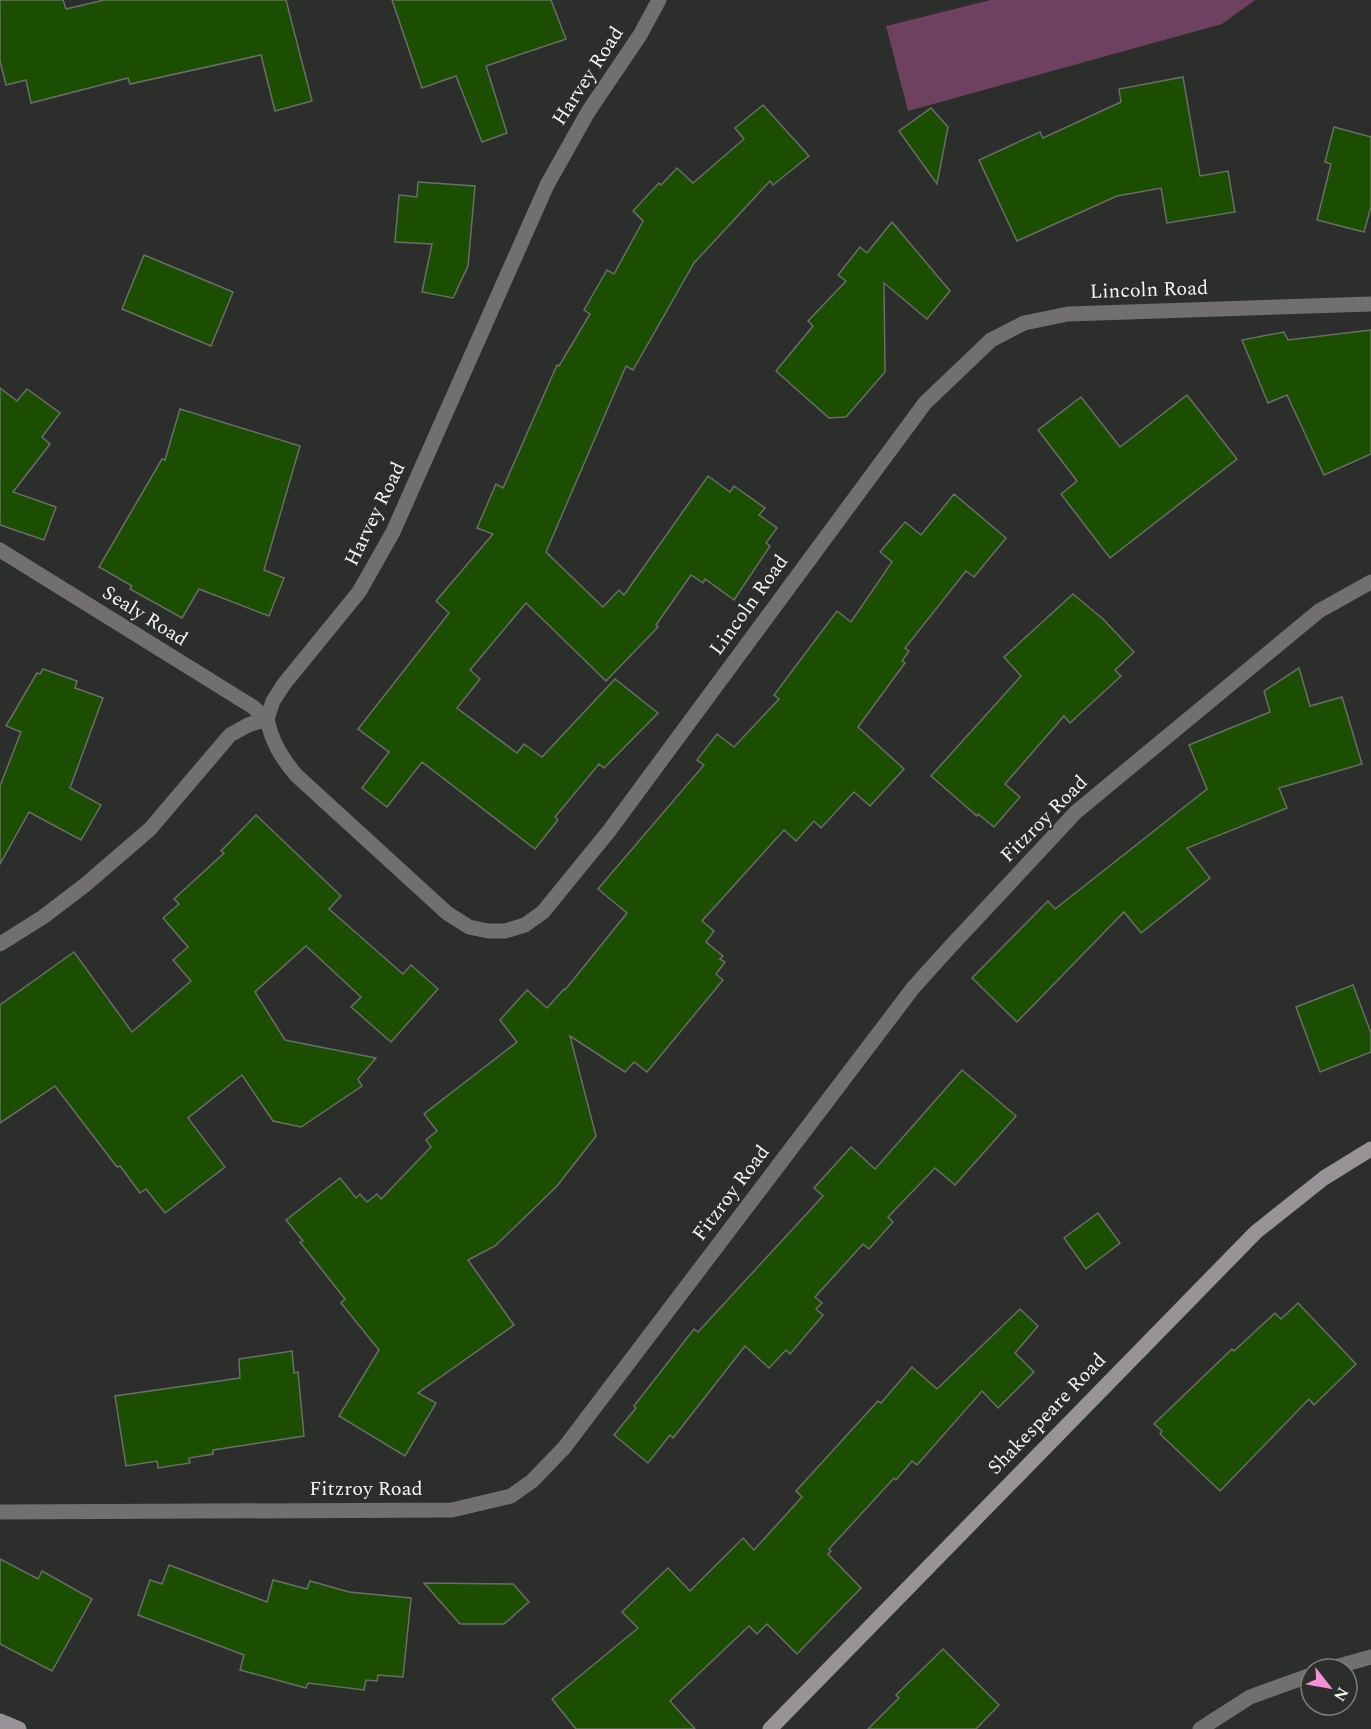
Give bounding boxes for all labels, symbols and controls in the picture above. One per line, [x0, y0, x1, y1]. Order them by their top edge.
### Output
street label: Harvey Road [545, 20, 631, 132]
street label: Lincoln Road [1089, 273, 1209, 307]
street label: Harvey Road [337, 457, 413, 571]
street label: Lincoln Road [702, 548, 796, 662]
street label: Sealy Road [96, 578, 194, 654]
street label: Fitzroy Road [993, 768, 1095, 870]
street label: Fitzroy Road [685, 1139, 777, 1247]
street label: Shakespeare Road [981, 1346, 1113, 1482]
street label: Fitzroy Road [309, 1474, 423, 1504]
north arrow [1299, 1657, 1359, 1717]
text: N [1327, 1682, 1355, 1706]

